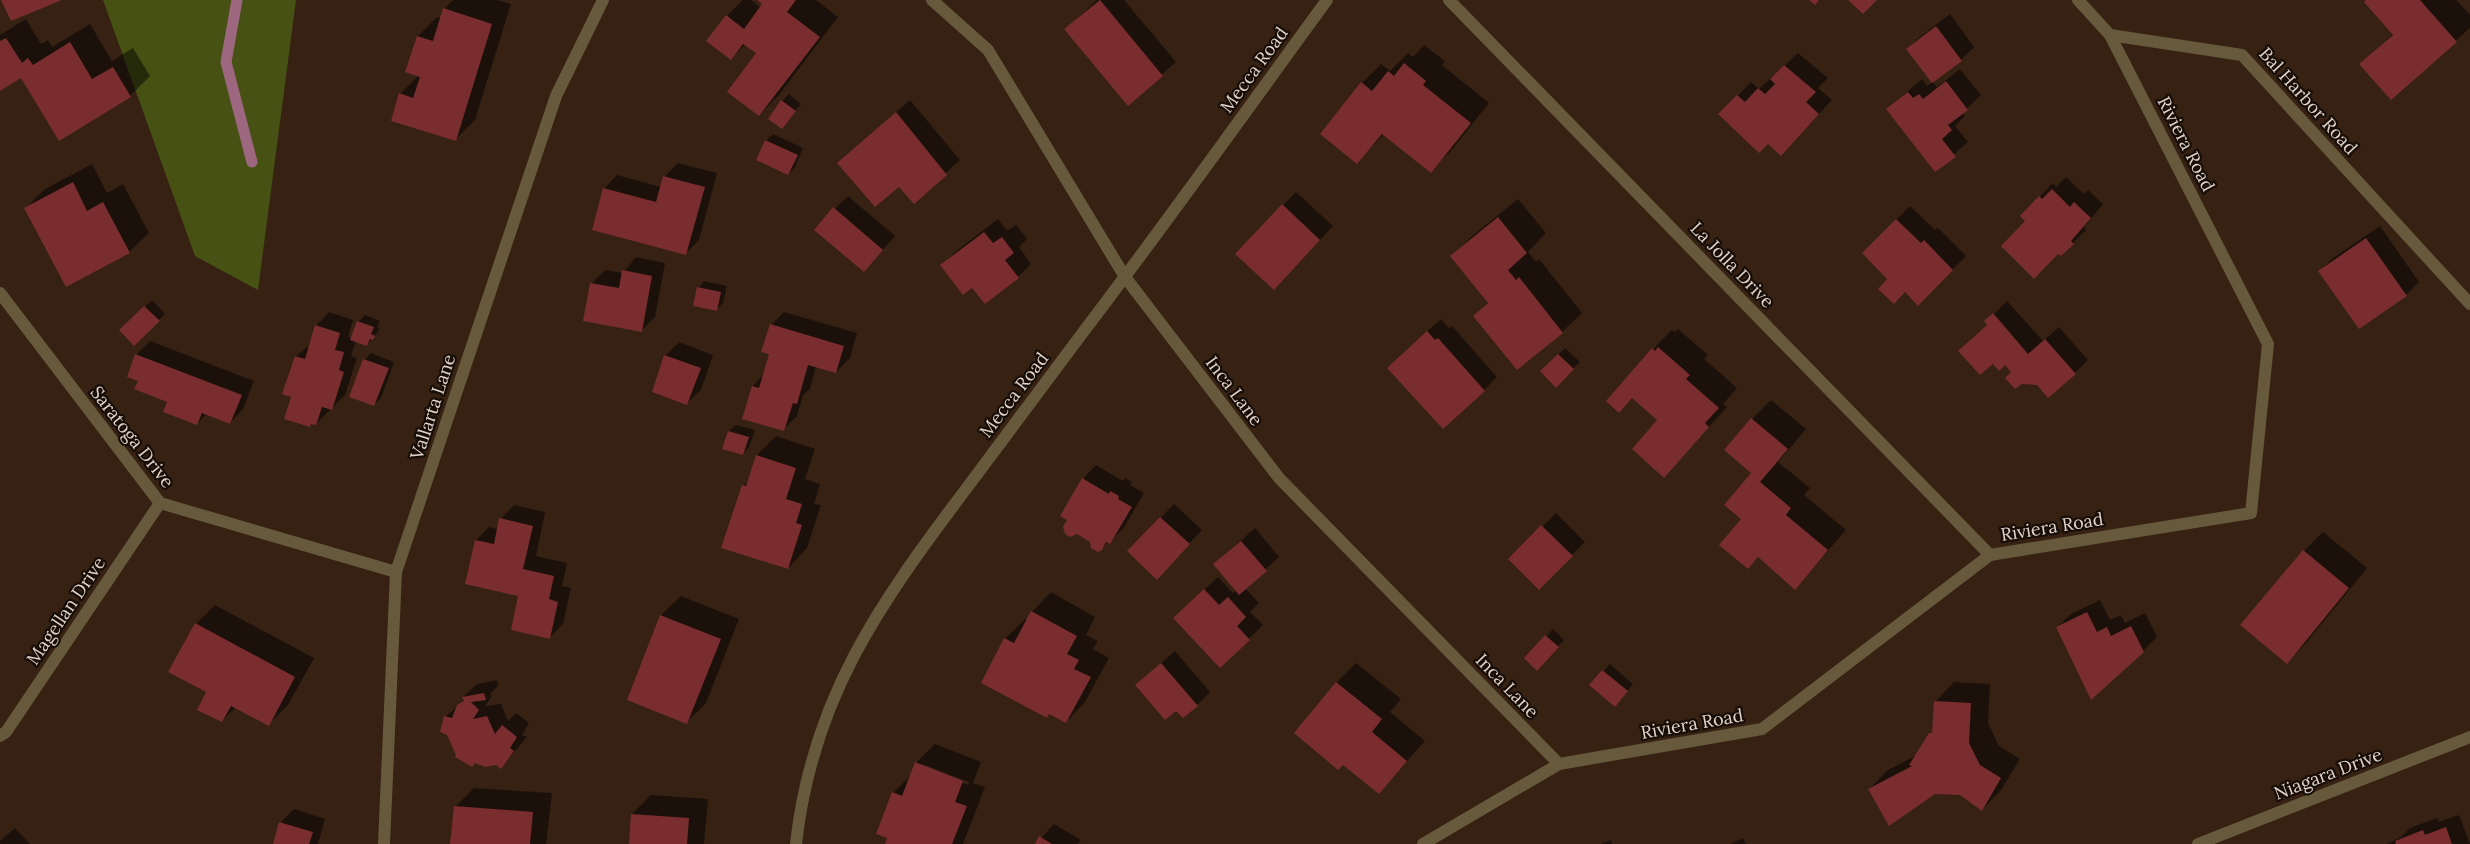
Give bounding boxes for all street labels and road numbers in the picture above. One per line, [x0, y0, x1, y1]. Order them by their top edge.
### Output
street label: Mecca Road [1215, 22, 1293, 117]
street label: Bal Harbor Road [2254, 42, 2363, 159]
street label: Riviera Road [2153, 92, 2220, 195]
street label: La Jolla Drive [1686, 217, 1779, 313]
street label: Mecca Road [974, 347, 1053, 442]
street label: Vallarta Lane [404, 351, 460, 463]
street label: Inca Lane [1201, 351, 1268, 430]
street label: Saratoga Drive [86, 381, 179, 492]
street label: Riviera Road [1999, 507, 2105, 546]
street label: Magellan Drive [21, 552, 110, 669]
street label: Inca Lane [1471, 648, 1544, 723]
street label: Riviera Road [1639, 703, 1745, 744]
street label: Niagara Drive [2270, 742, 2385, 805]

